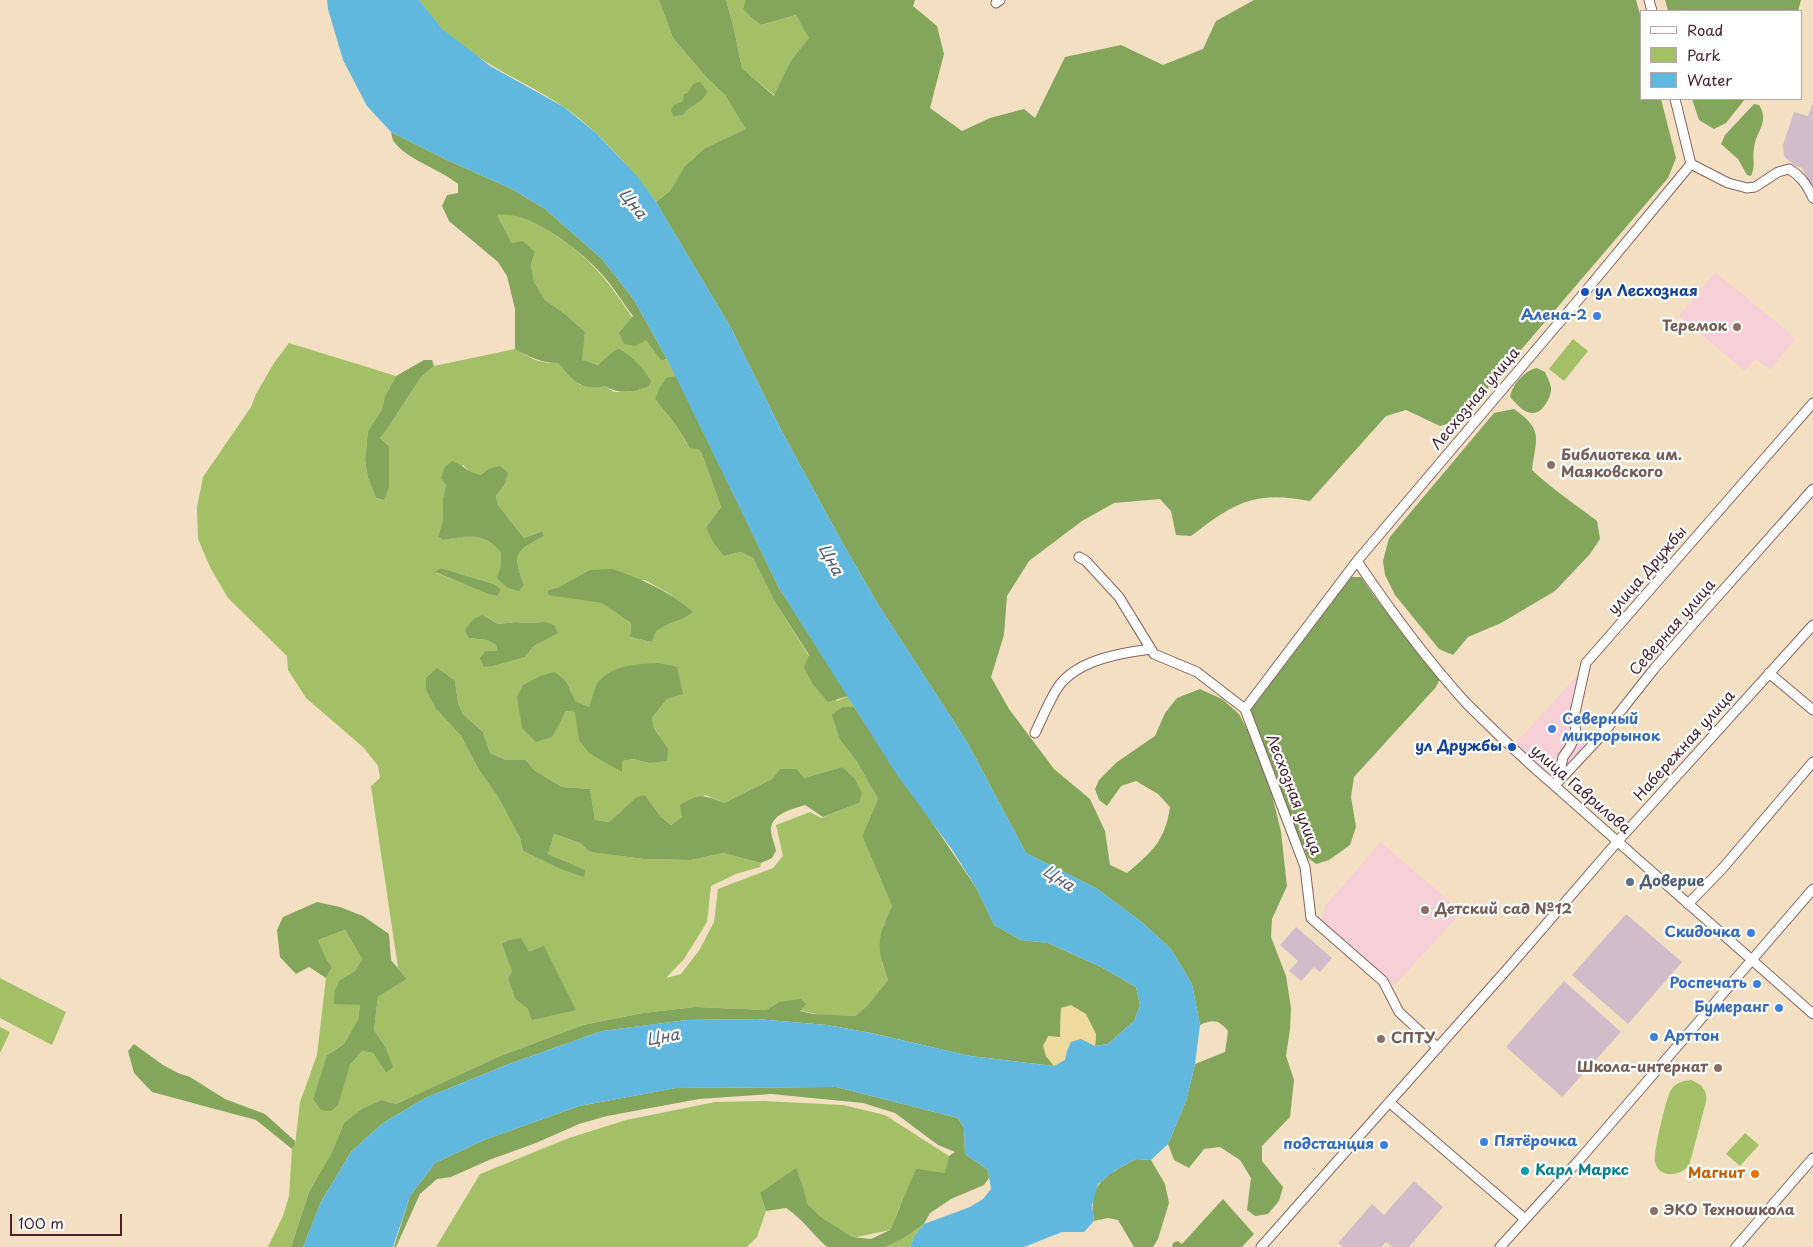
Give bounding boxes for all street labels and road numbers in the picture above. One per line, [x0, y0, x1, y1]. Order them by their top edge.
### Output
street label: Лесхозная улица [1428, 344, 1524, 454]
street label: улица Дружбы [1605, 523, 1691, 619]
street label: Северная улица [1626, 576, 1720, 680]
street label: Набережная улица [1631, 687, 1739, 805]
street label: Лесхозная улица [1262, 732, 1324, 858]
street label: улица Гаврилова [1526, 742, 1634, 838]

